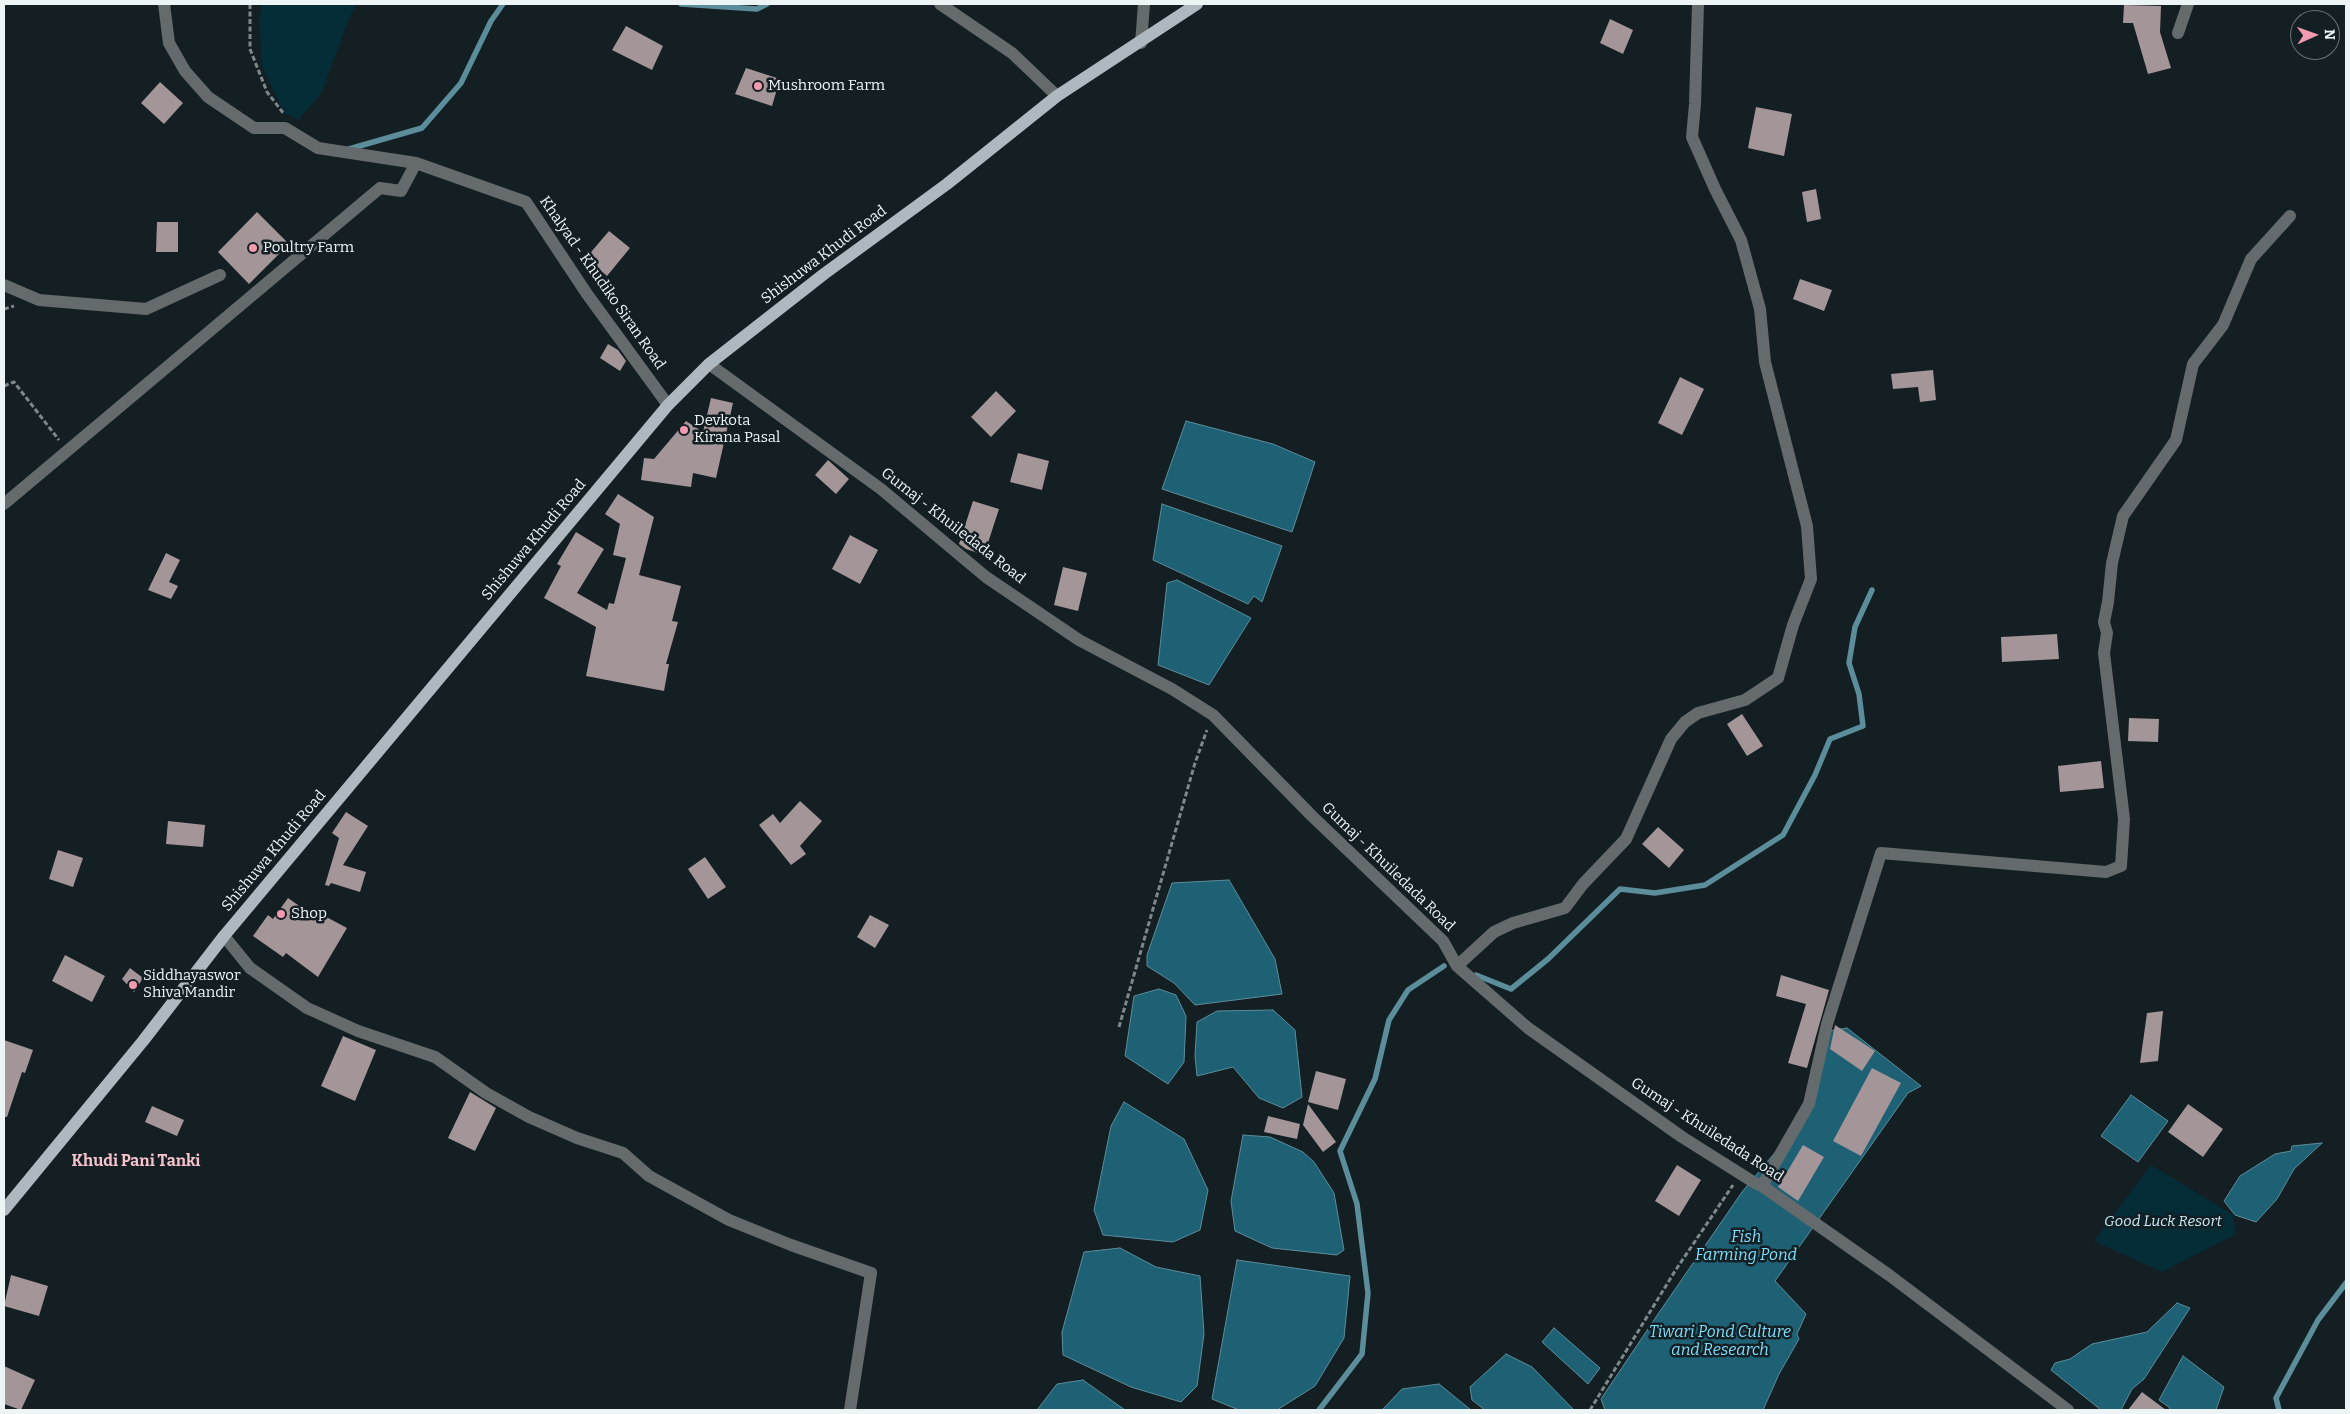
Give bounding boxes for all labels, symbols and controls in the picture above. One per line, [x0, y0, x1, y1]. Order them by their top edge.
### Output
north arrow [2290, 10, 2340, 60]
text: N [2321, 29, 2338, 40]
place label: Mushroom Farm [768, 77, 885, 95]
marker: Mushroom Farm [752, 80, 764, 92]
street label: Khalyad - Khudiko Siran Road [535, 193, 669, 373]
street label: Shishuwa Khudi Road [758, 202, 890, 308]
place label: Poultry Farm [263, 239, 354, 257]
marker: Poultry Farm [247, 242, 259, 254]
place label: Devkota Kirana Pasal [694, 412, 780, 447]
marker: Devkota Kirana Pasal [678, 424, 690, 436]
street label: Gumaj - Khuiledada Road [877, 464, 1029, 588]
street label: Shishuwa Khudi Road [478, 476, 590, 604]
street label: Shishuwa Khudi Road [218, 787, 330, 915]
street label: Gumaj - Khuiledada Road [1318, 799, 1458, 935]
place label: Shop [291, 905, 327, 923]
marker: Shop [275, 908, 287, 920]
place label: Siddhayaswor Shiva Mandir [143, 967, 241, 1002]
marker: Siddhayaswor Shiva Mandir [127, 979, 139, 991]
street label: Gumaj - Khuiledada Road [1627, 1074, 1787, 1186]
district label: Khudi Pani Tanki [72, 1152, 200, 1172]
park label: Good Luck Resort [2104, 1213, 2222, 1231]
water label: Fish Farming Pond [1695, 1228, 1797, 1266]
water label: Tiwari Pond Culture and Research [1649, 1323, 1791, 1361]

